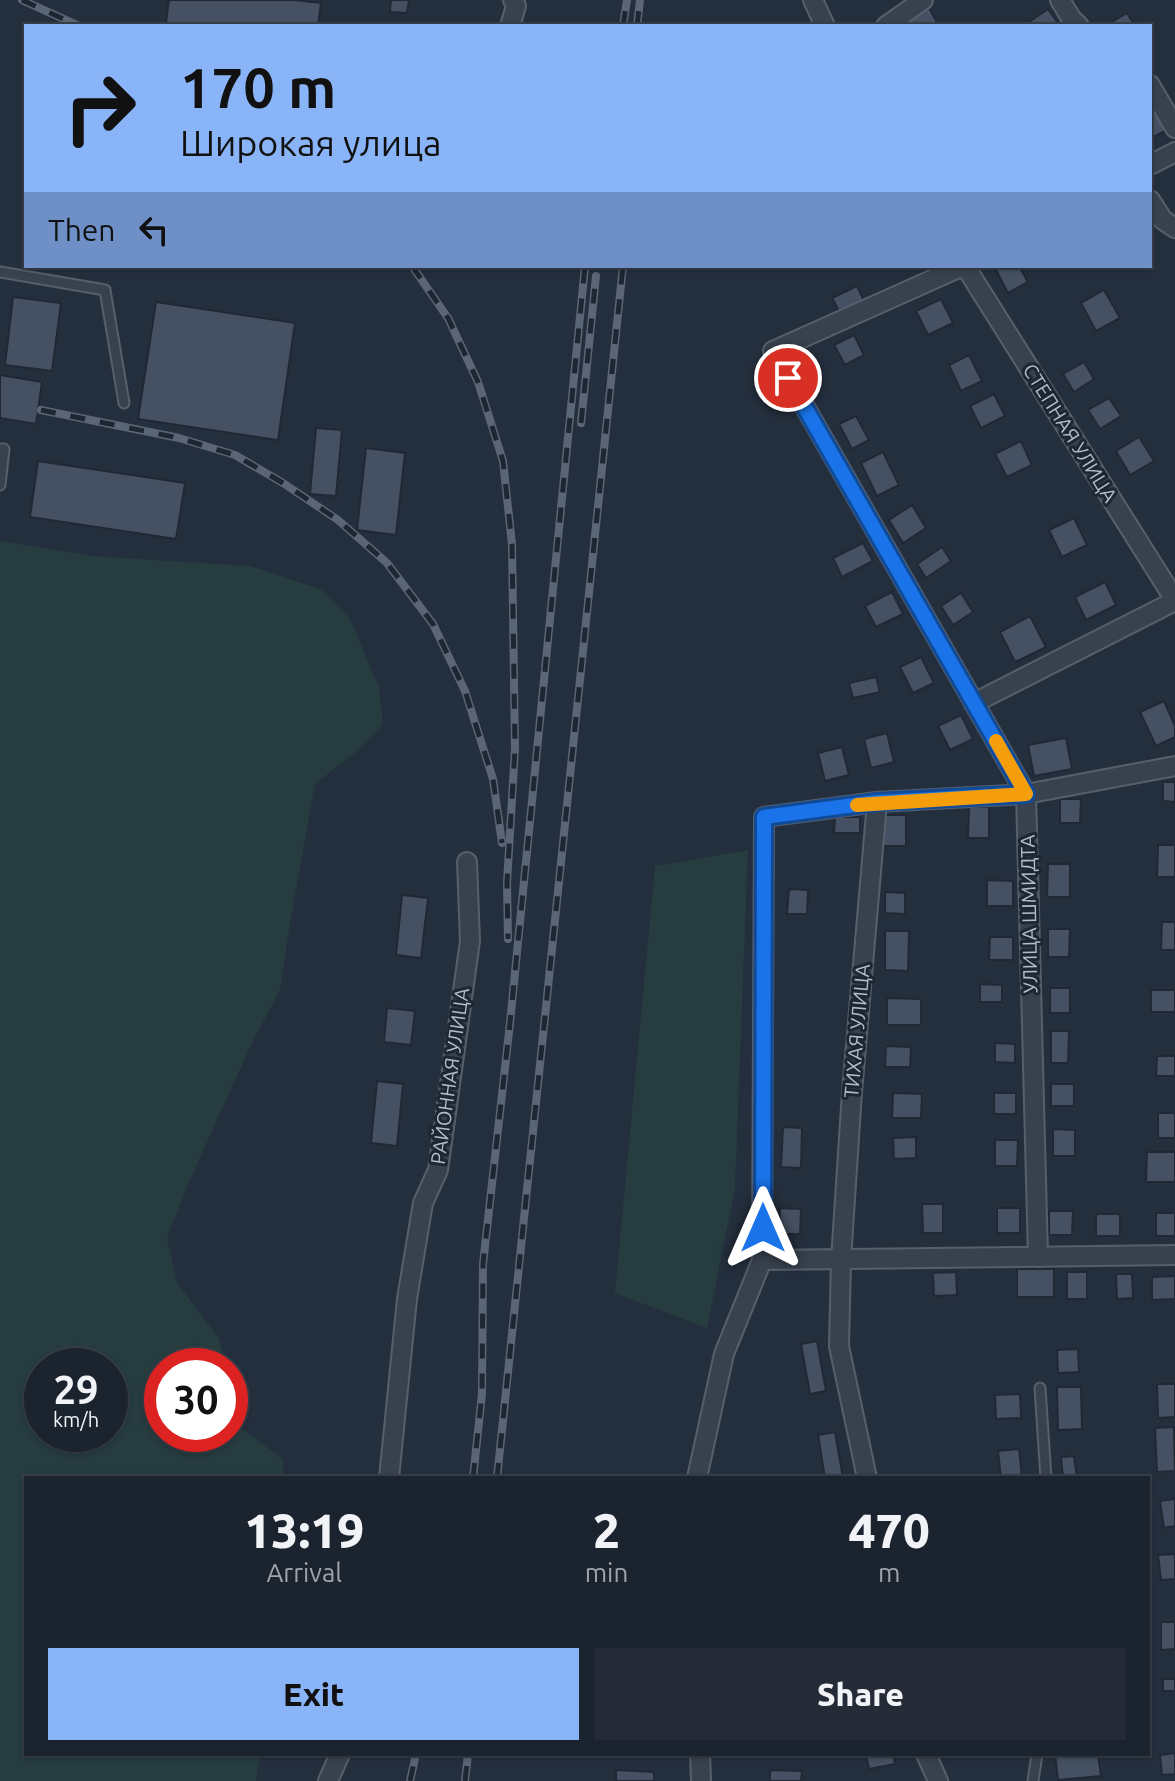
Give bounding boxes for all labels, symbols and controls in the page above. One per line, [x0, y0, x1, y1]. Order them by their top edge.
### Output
icon: right [48, 56, 152, 160]
text: 170 m [180, 56, 336, 119]
text: Широкая улица [180, 122, 442, 163]
icon: left [132, 208, 176, 252]
text: Then [48, 213, 116, 247]
pin [754, 344, 822, 412]
icon: arrive [766, 356, 810, 400]
street label: СТЕПНАЯ УЛИЦА [1019, 359, 1122, 506]
street label: УЛИЦА ШМИДТА [1016, 834, 1041, 994]
street label: ТИХАЯ УЛИЦА [839, 963, 874, 1099]
street label: РАЙОННАЯ УЛИЦА [426, 986, 473, 1166]
position arrow [721, 1186, 805, 1270]
speed limit sign: 30 [144, 1348, 248, 1452]
text: 29 [53, 1367, 99, 1412]
text: km/h [53, 1408, 99, 1431]
text: 13:19 [244, 1503, 364, 1557]
text: 2 [593, 1503, 620, 1557]
text: 470 [849, 1503, 930, 1557]
text: Arrival [266, 1558, 342, 1587]
text: min [585, 1558, 628, 1587]
text: m [878, 1558, 900, 1587]
button: Exit [48, 1648, 579, 1740]
button: Share [595, 1648, 1126, 1740]

